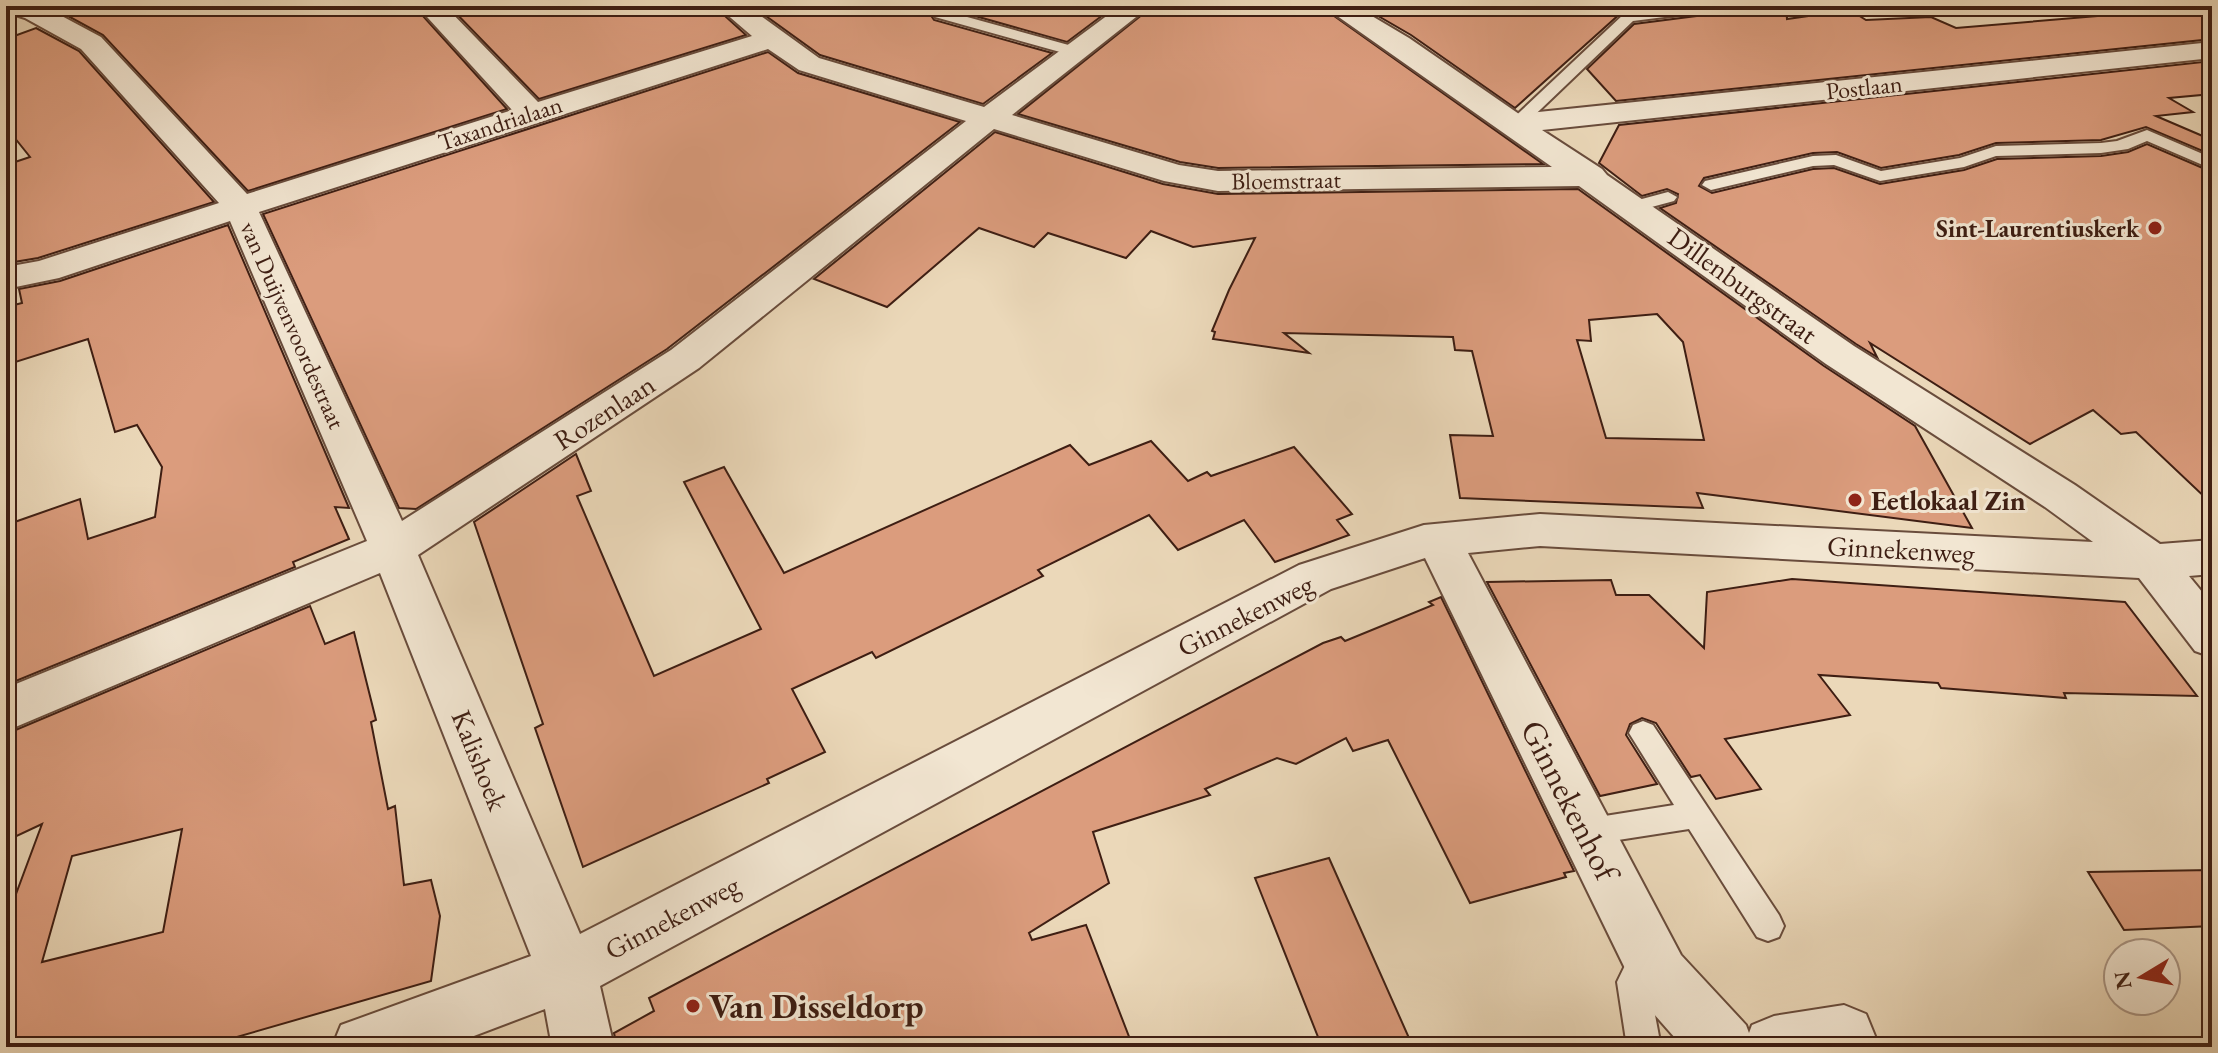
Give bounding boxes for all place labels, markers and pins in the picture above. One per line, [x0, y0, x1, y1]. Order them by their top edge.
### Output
place label: Sint-Laurentiuskerk [1936, 213, 2140, 244]
marker: Sint-Laurentiuskerk [2146, 219, 2164, 237]
place label: Eetlokaal Zin [1871, 482, 2026, 518]
marker: Eetlokaal Zin [1846, 491, 1864, 509]
place label: Van Disseldorp [709, 984, 924, 1028]
marker: Van Disseldorp [684, 997, 702, 1015]

